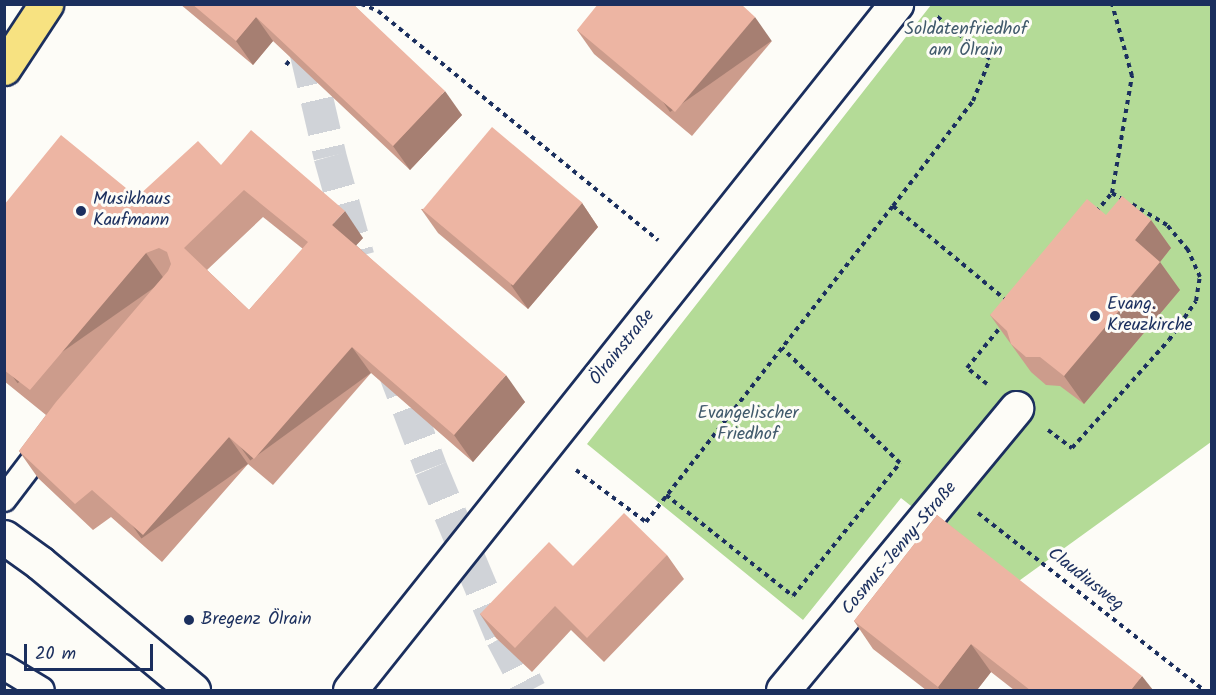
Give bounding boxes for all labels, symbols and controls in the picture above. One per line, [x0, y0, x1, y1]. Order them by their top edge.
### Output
park label: Soldatenfriedhof am Ölrain [905, 20, 1027, 63]
place label: Musikhaus Kaufmann [93, 190, 171, 232]
marker: Musikhaus Kaufmann [74, 204, 88, 218]
place label: Evang. Kreuzkirche [1107, 295, 1193, 338]
street label: Ölrainstraße [586, 306, 660, 390]
marker: Evang. Kreuzkirche [1088, 309, 1102, 323]
park label: Evangelischer Friedhof [698, 404, 798, 446]
street label: Cosmus-Jenny-Straße [838, 478, 962, 620]
street label: Claudiusweg [1043, 544, 1127, 616]
place label: Bregenz Ölrain [201, 609, 312, 631]
marker: Bregenz Ölrain [182, 613, 196, 627]
scale bar [27, 632, 156, 670]
text: 20 m [35, 640, 76, 669]

